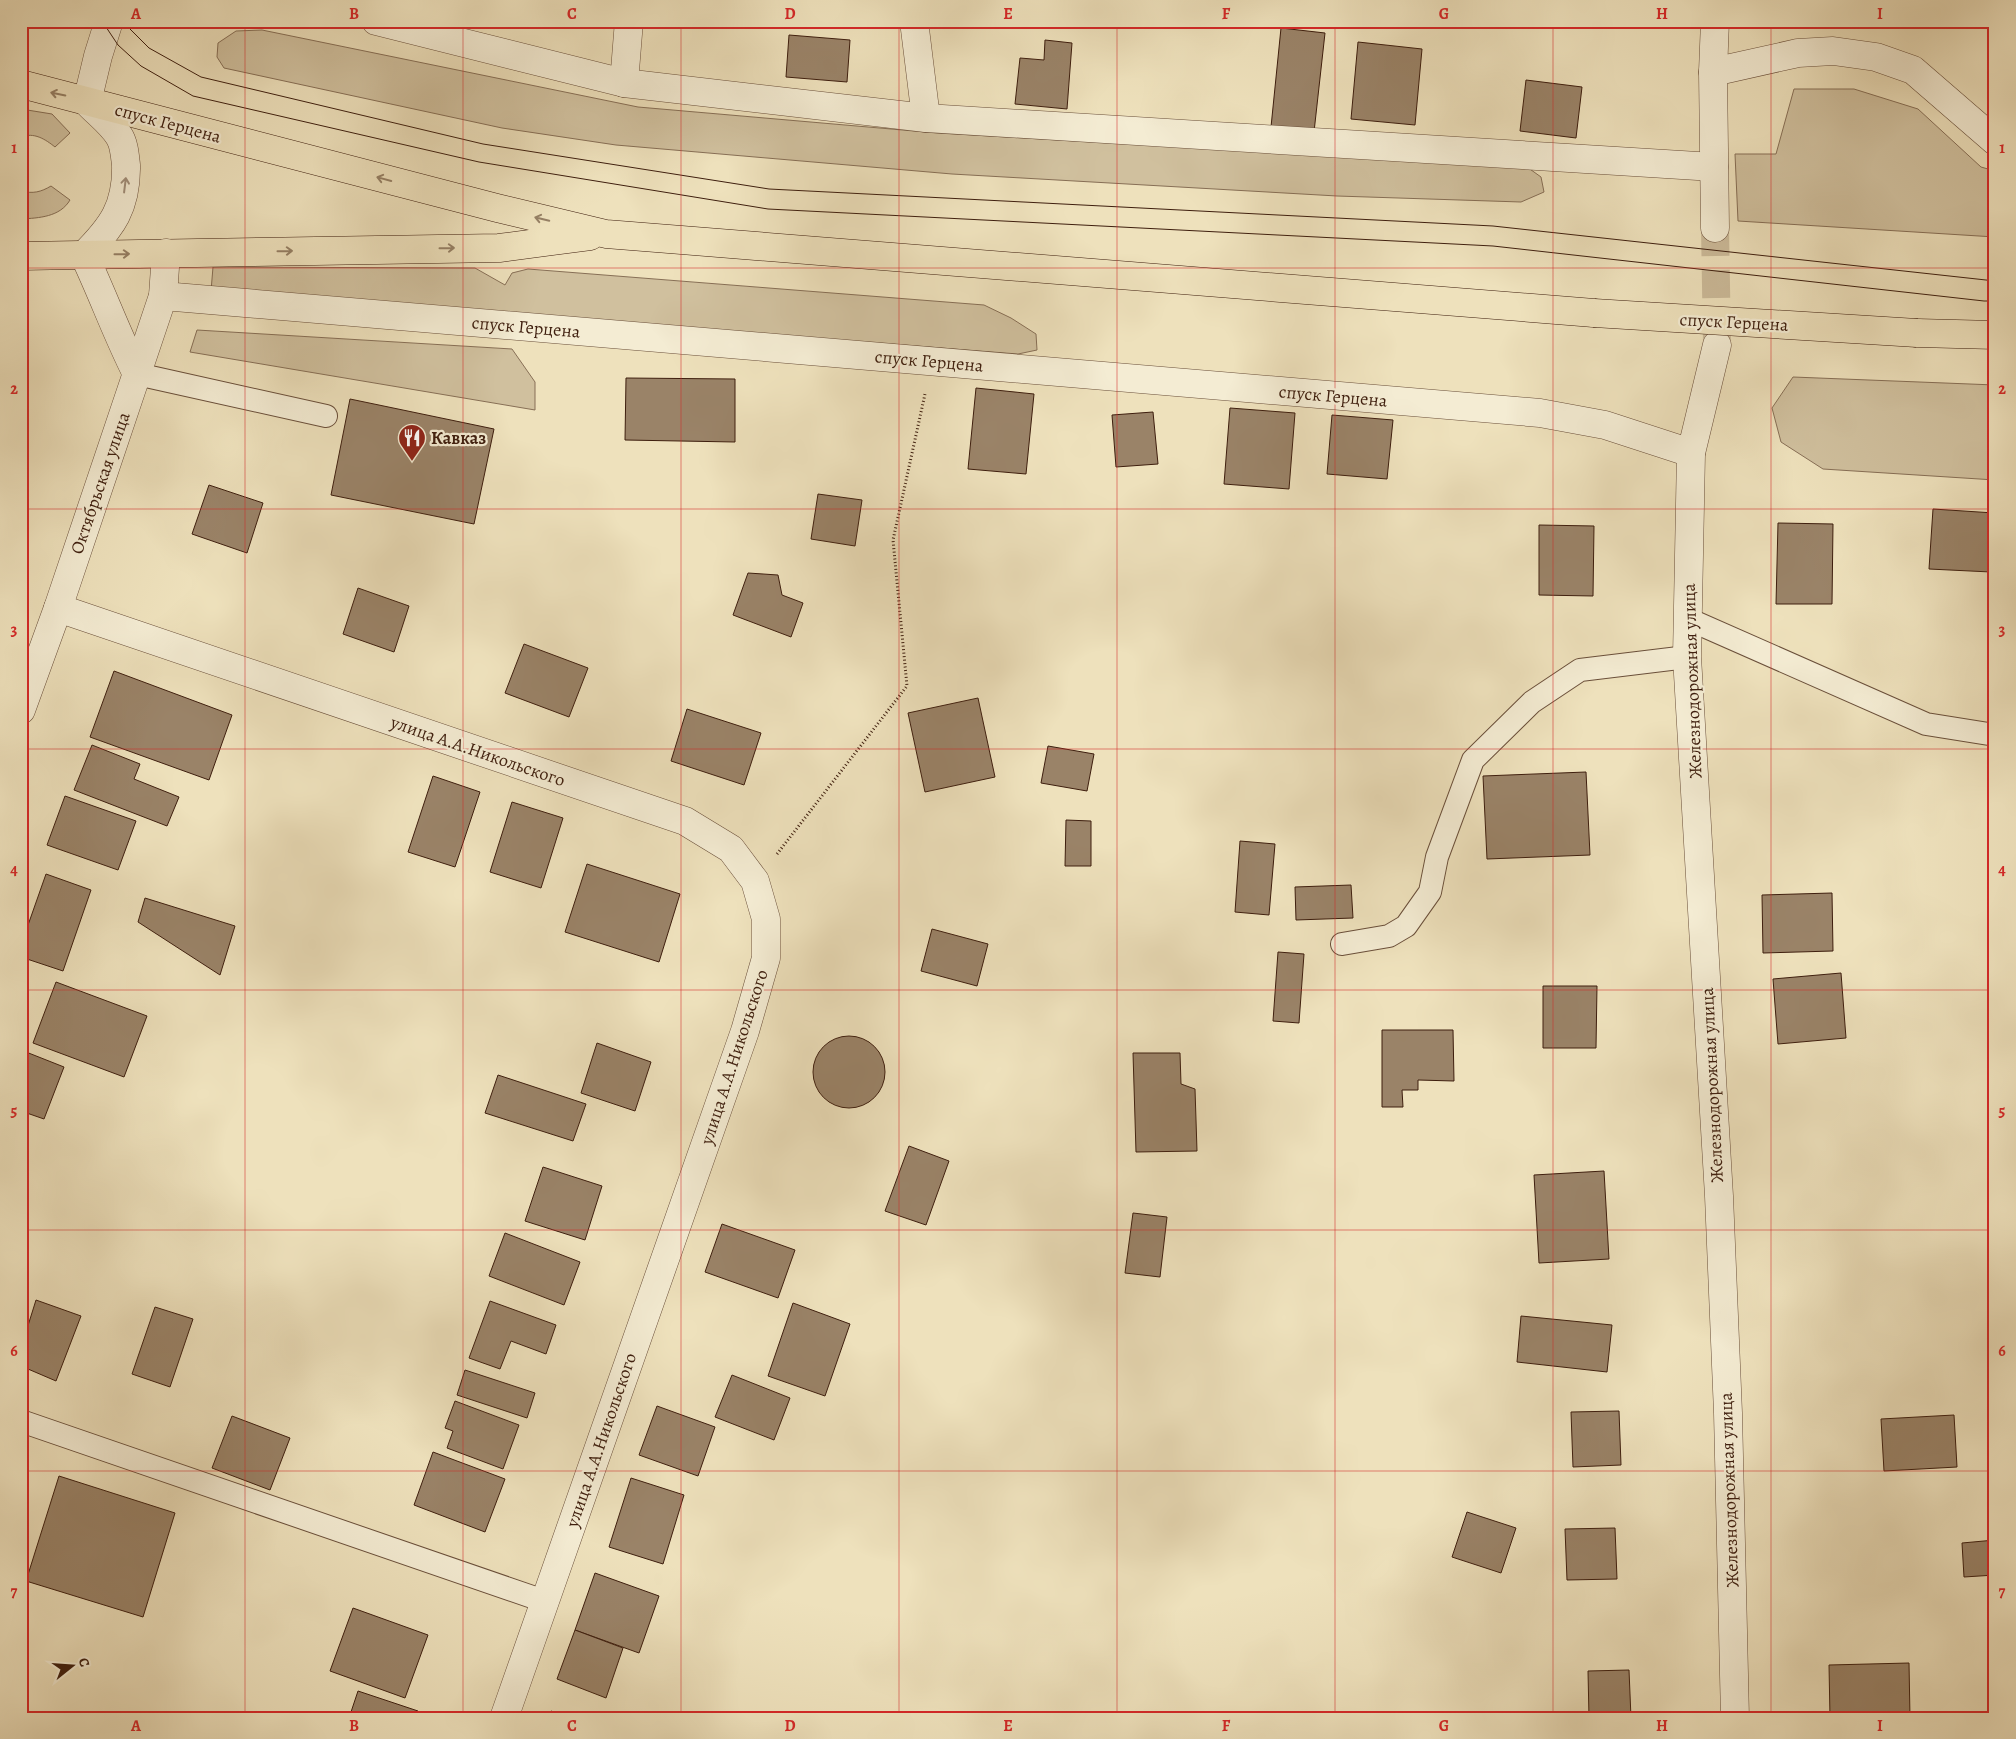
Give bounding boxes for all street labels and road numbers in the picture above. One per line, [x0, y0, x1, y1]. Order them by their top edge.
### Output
street label: спуск Герцена [112, 97, 224, 149]
street label: спуск Герцена [1679, 307, 1790, 337]
street label: спуск Герцена [471, 310, 582, 344]
street label: спуск Герцена [874, 344, 985, 378]
street label: спуск Герцена [1278, 379, 1389, 413]
street label: Октябрьская улица [64, 408, 136, 557]
street label: Железнодорожная улица [1677, 582, 1707, 779]
street label: улица А.А.Никольского [387, 710, 568, 792]
street label: улица А.А.Никольского [694, 966, 774, 1149]
street label: Железнодорожная улица [1695, 986, 1729, 1183]
street label: улица А.А.Никольского [560, 1350, 642, 1531]
street label: Железнодорожная улица [1714, 1391, 1744, 1588]

